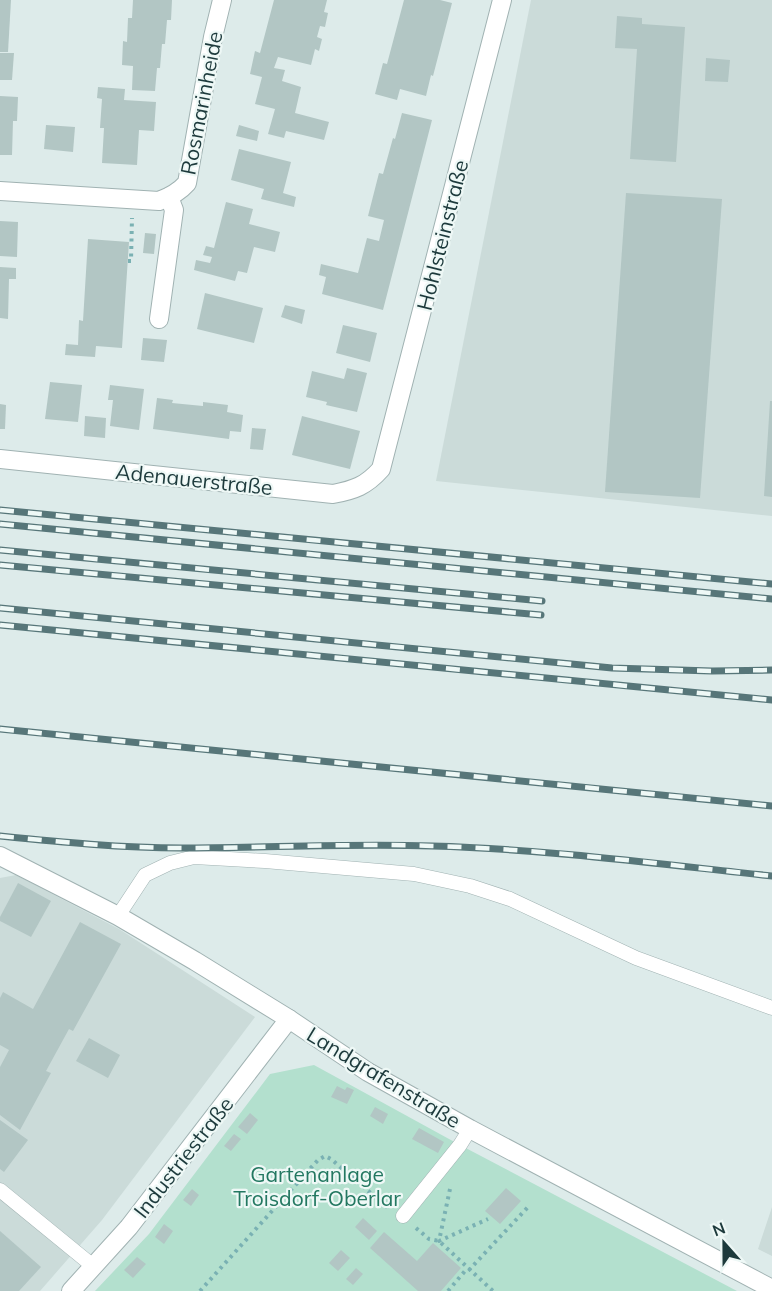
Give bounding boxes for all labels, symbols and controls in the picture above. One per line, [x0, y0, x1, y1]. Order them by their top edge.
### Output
street label: Rosmarinheide [174, 29, 228, 177]
street label: Hohlsteinstraße [411, 157, 473, 313]
street label: Adenauerstraße [114, 458, 274, 500]
street label: Landgrafenstraße [302, 1021, 466, 1133]
street label: Industriestraße [128, 1091, 238, 1223]
park label: Gartenanlage Troisdorf-Oberlar [233, 1161, 401, 1211]
north arrow [694, 1213, 754, 1273]
text: N [709, 1217, 728, 1240]

